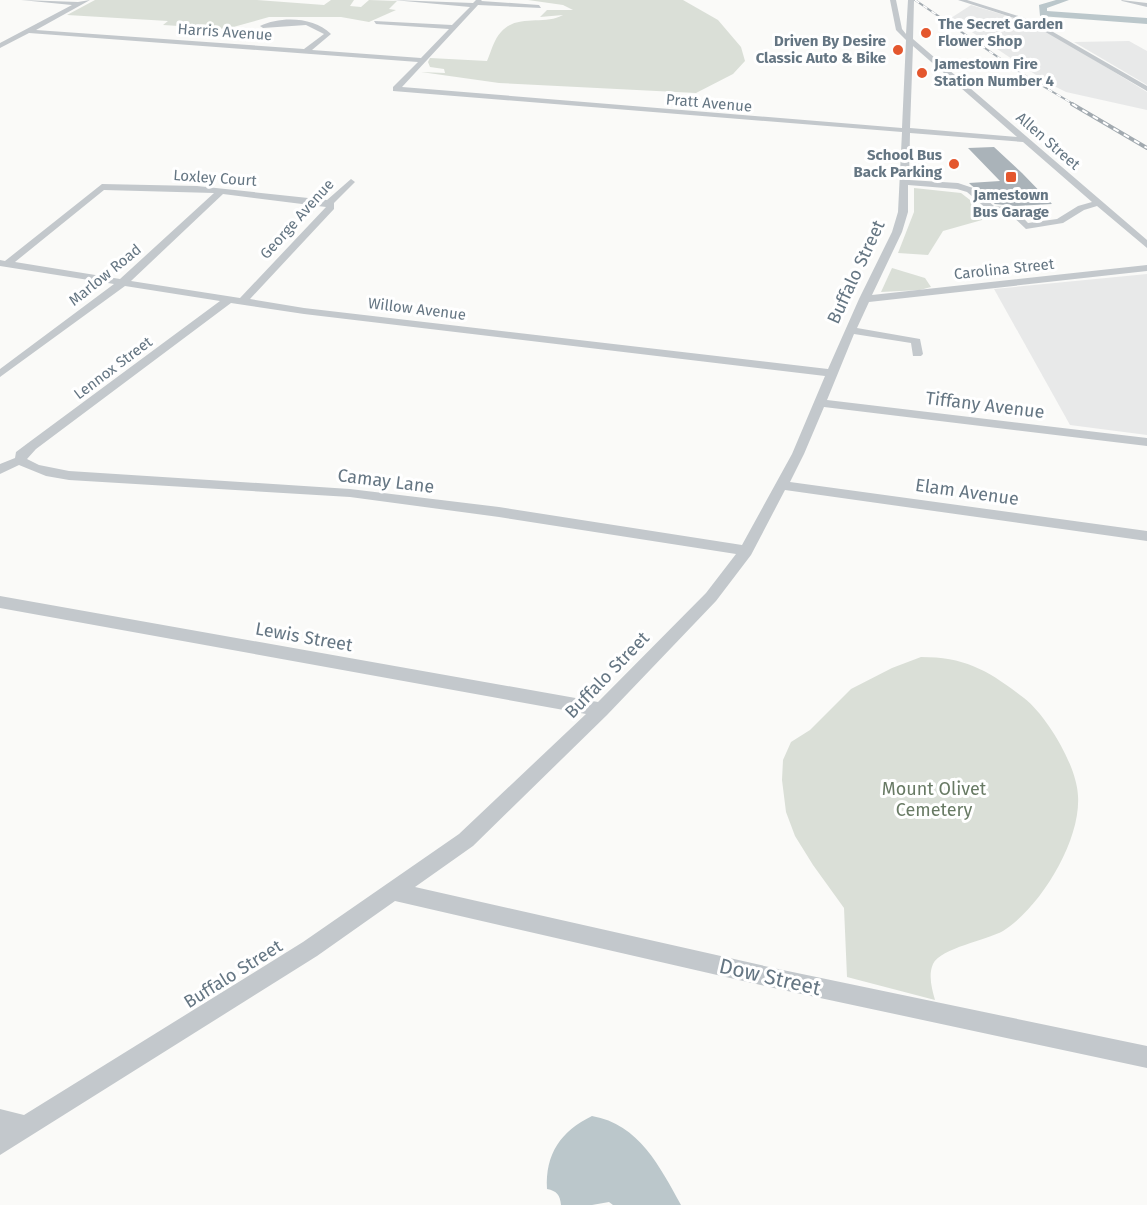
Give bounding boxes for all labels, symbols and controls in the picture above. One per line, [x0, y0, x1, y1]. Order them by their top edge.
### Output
place label: The Secret Garden Flower Shop [938, 15, 1063, 50]
street label: Harris Avenue [177, 20, 273, 44]
marker: The Secret Garden Flower Shop [919, 26, 933, 40]
place label: Driven By Desire Classic Auto & Bike [756, 32, 886, 67]
marker: Driven By Desire Classic Auto & Bike [891, 43, 905, 57]
place label: Jamestown Fire Station Number 4 [933, 55, 1054, 90]
marker: Jamestown Fire Station Number 4 [915, 66, 929, 80]
street label: Pratt Avenue [665, 90, 753, 116]
street label: Allen Street [1012, 108, 1084, 174]
place label: School Bus Back Parking [854, 146, 943, 181]
marker: School Bus Back Parking [947, 157, 961, 171]
street label: Loxley Court [173, 166, 258, 190]
marker: Jamestown Bus Garage [1004, 170, 1018, 184]
street label: George Avenue [256, 175, 338, 263]
place label: Jamestown Bus Garage [972, 186, 1049, 221]
street label: Buffalo Street [822, 216, 890, 327]
street label: Marlow Road [65, 240, 145, 310]
street label: Carolina Street [953, 255, 1056, 283]
street label: Willow Avenue [367, 294, 467, 324]
street label: Lennox Street [70, 332, 156, 403]
street label: Tiffany Avenue [924, 387, 1046, 423]
street label: Camay Lane [336, 464, 436, 498]
street label: Elam Avenue [914, 474, 1020, 510]
street label: Lewis Street [254, 618, 355, 656]
street label: Buffalo Street [560, 627, 654, 723]
park label: Mount Olivet Cemetery [882, 778, 987, 821]
street label: Buffalo Street [180, 935, 287, 1013]
street label: Dow Street [717, 953, 824, 1001]

